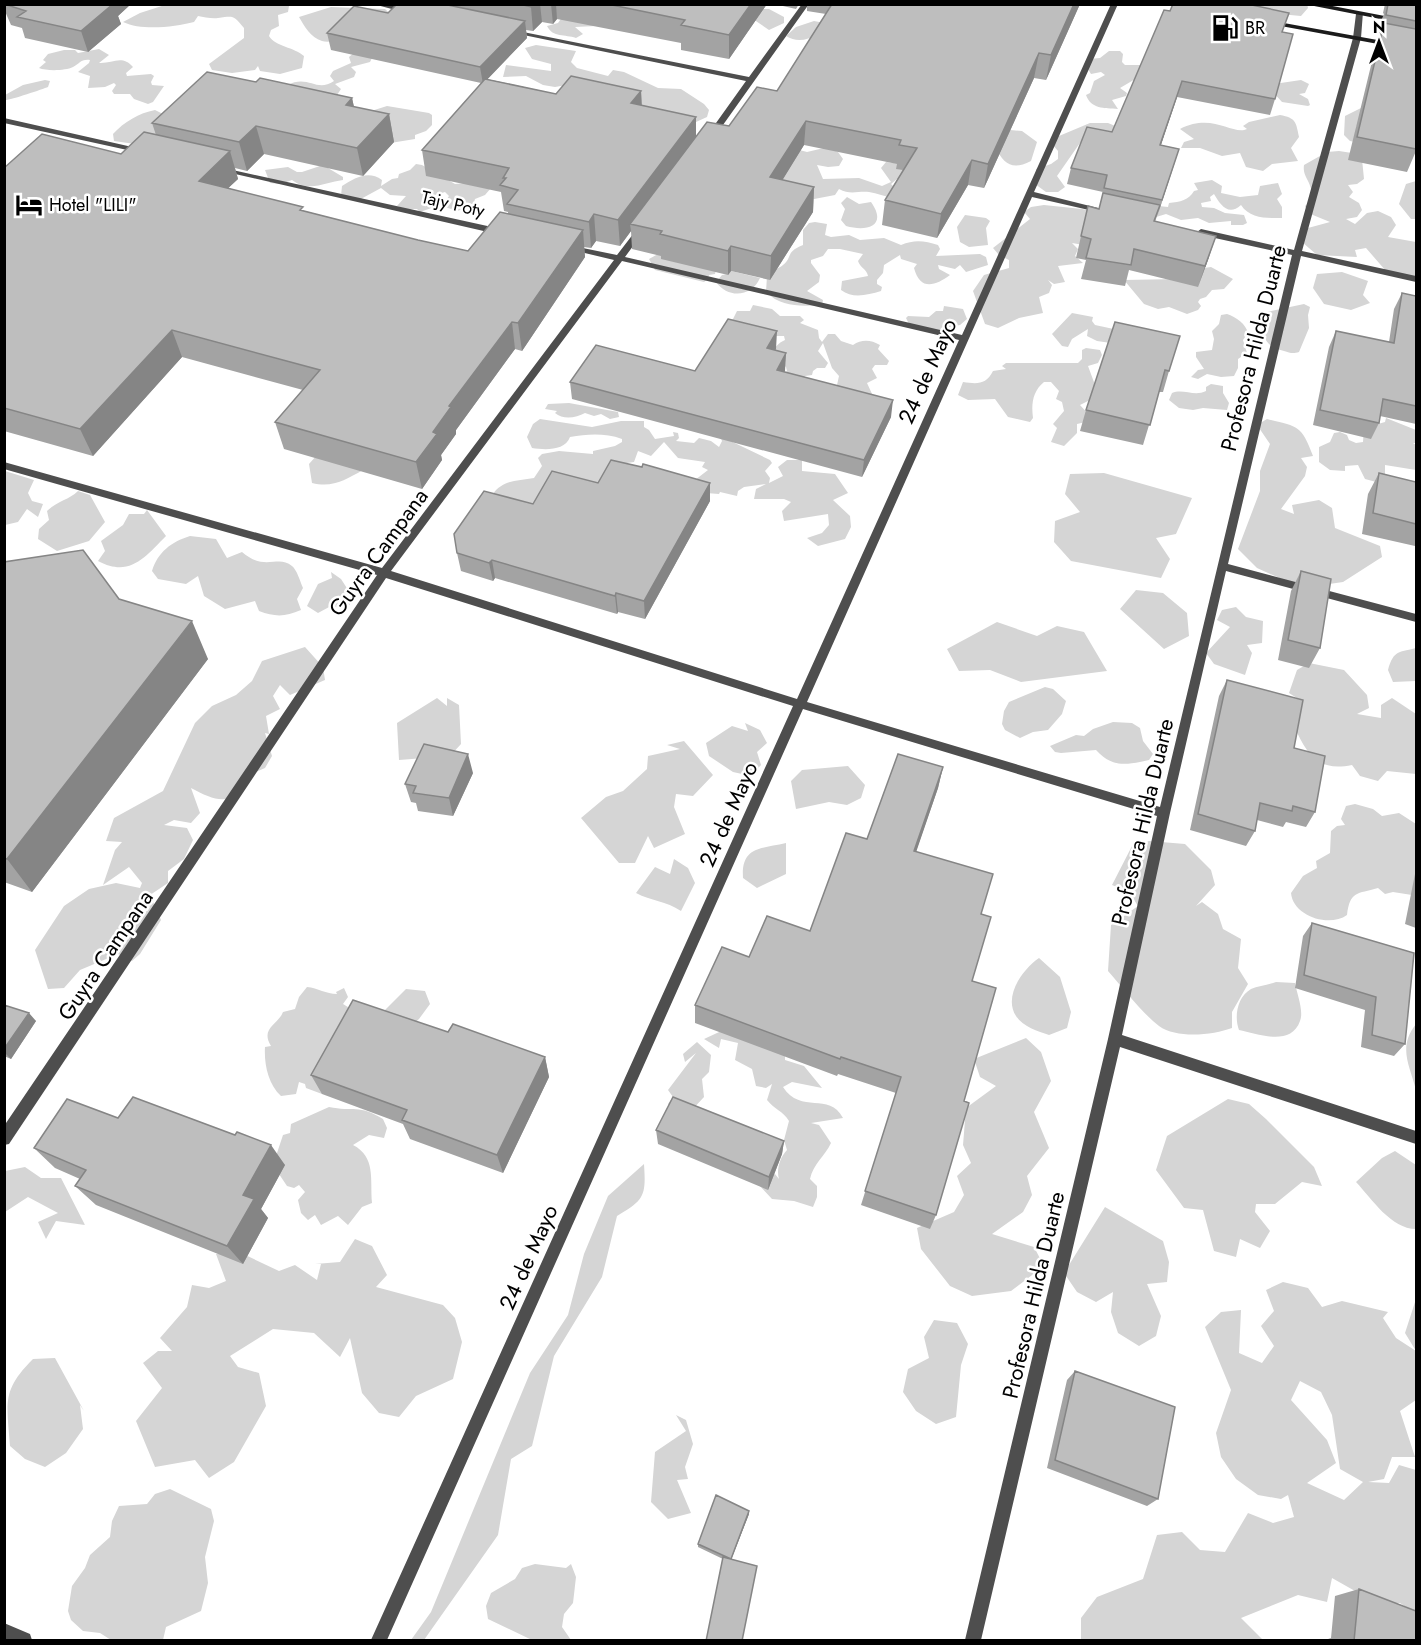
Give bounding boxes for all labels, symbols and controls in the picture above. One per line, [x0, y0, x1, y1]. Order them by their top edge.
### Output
north arrow [1349, 12, 1409, 72]
fuel station icon: BR [1210, 13, 1240, 43]
place label: BR [1245, 15, 1265, 41]
text: N [1373, 16, 1385, 39]
street label: Tajy Poty [419, 184, 487, 224]
hotel icon: Hotel "LILI" [14, 190, 44, 220]
place label: Hotel "LILI" [49, 192, 137, 218]
street label: Profesora Hilda Duarte [1212, 241, 1294, 455]
street label: 24 de Mayo [890, 313, 964, 429]
street label: Guyra Campana [321, 481, 435, 623]
street label: Profesora Hilda Duarte [1103, 715, 1181, 929]
street label: 24 de Mayo [691, 756, 765, 872]
street label: Guyra Campana [49, 883, 161, 1027]
street label: Profesora Hilda Duarte [994, 1188, 1072, 1402]
street label: 24 de Mayo [491, 1199, 565, 1315]

